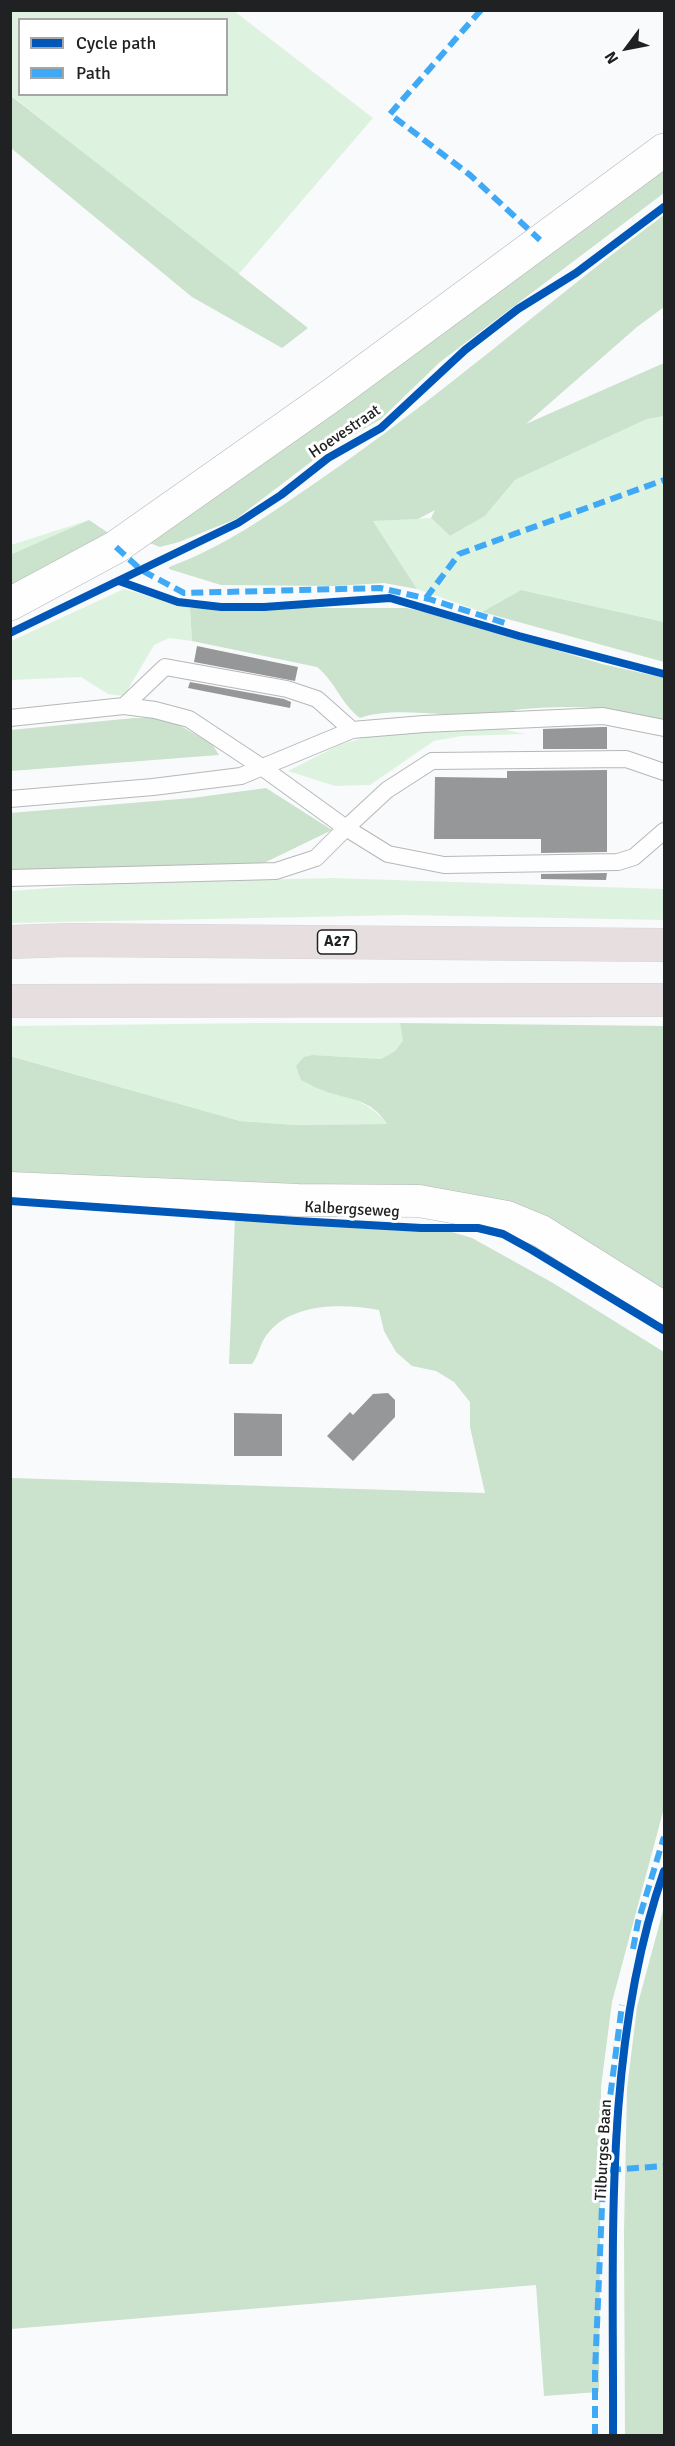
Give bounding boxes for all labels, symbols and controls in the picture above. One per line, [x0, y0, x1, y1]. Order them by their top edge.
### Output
legend [18, 18, 228, 96]
north arrow [597, 18, 657, 78]
text: Cycle path [76, 32, 156, 54]
text: N [600, 48, 623, 68]
text: Path [76, 62, 111, 84]
street label: Hoevestraat [306, 401, 384, 463]
road number: A27 [318, 930, 356, 954]
street label: Kalbergseweg [304, 1198, 400, 1222]
street label: Tilburgse Baan [592, 2099, 616, 2201]

